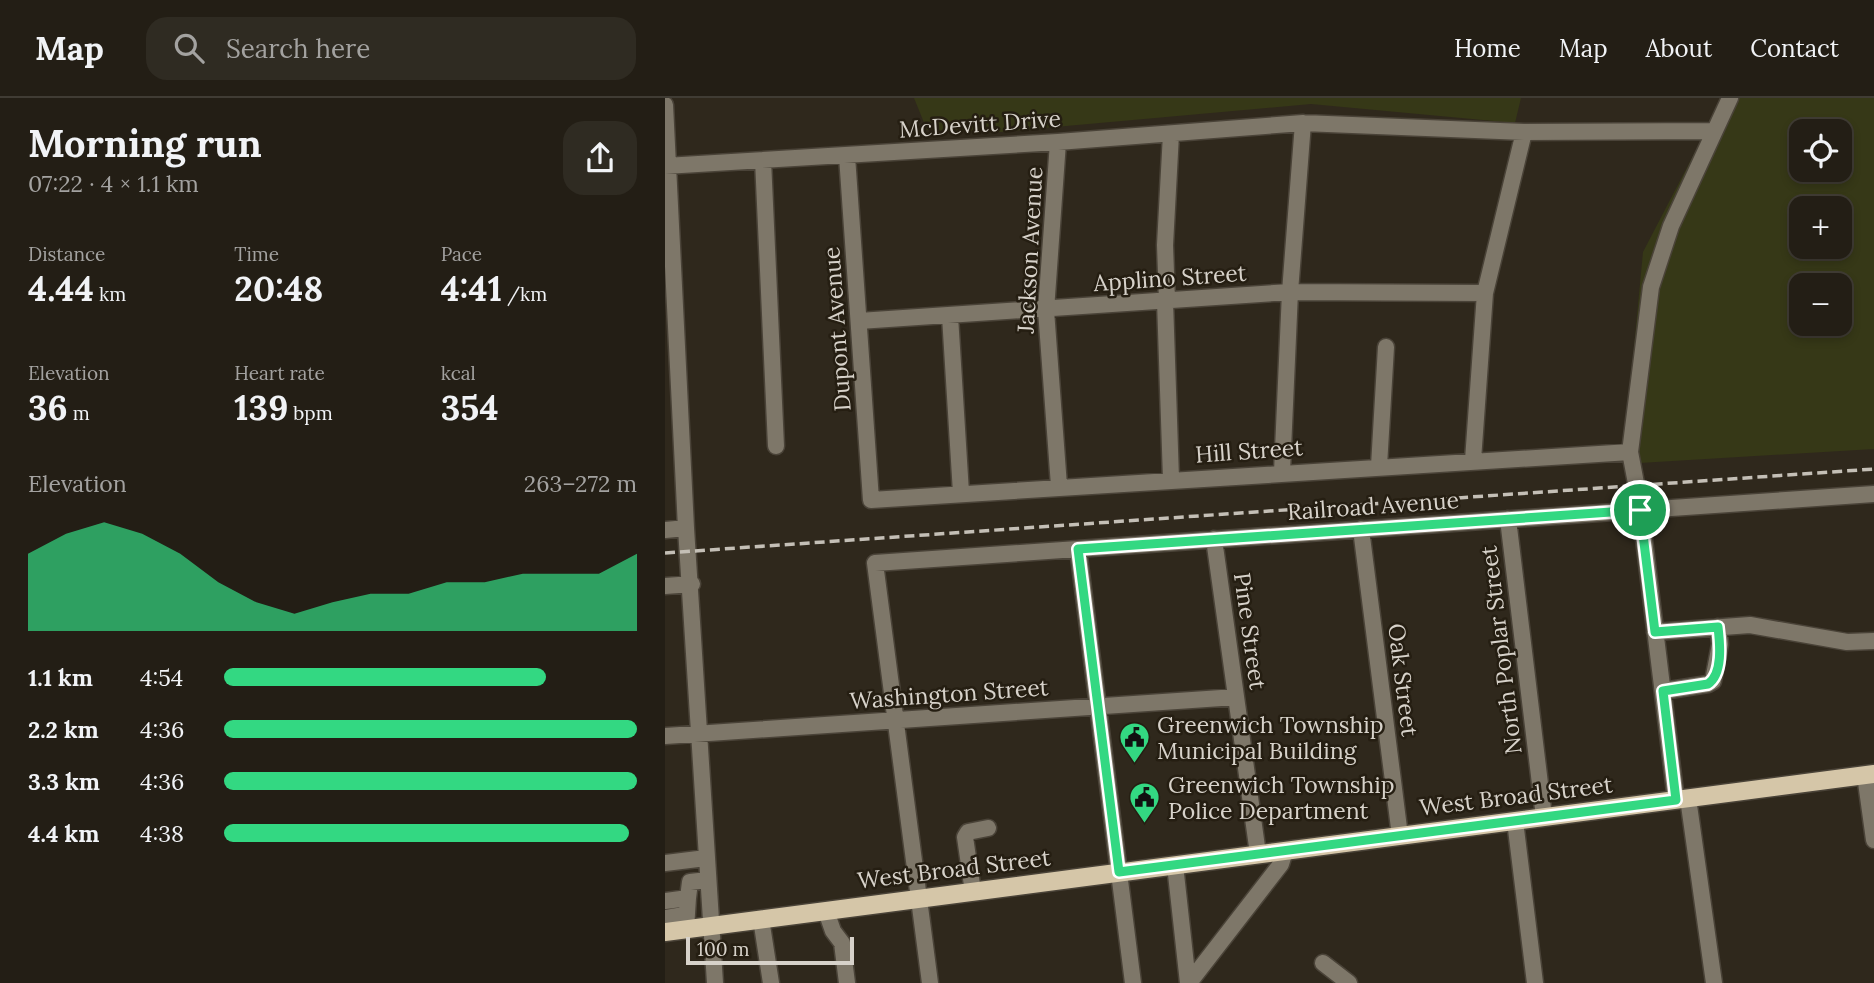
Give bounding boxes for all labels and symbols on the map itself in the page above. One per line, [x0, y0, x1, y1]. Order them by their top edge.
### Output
street label: McDevitt Drive [898, 103, 1062, 144]
street label: Jackson Avenue [1011, 166, 1048, 335]
street label: Dupont Avenue [816, 246, 857, 412]
street label: Applino Street [1092, 258, 1248, 297]
street label: Hill Street [1194, 432, 1304, 469]
pin [1610, 480, 1670, 540]
street label: Railroad Avenue [1286, 485, 1460, 526]
street label: North Poplar Street [1473, 544, 1528, 756]
street label: Pine Street [1228, 570, 1273, 692]
street label: Oak Street [1382, 622, 1425, 738]
street label: Washington Street [849, 672, 1049, 715]
place label: Greenwich Township Municipal Building [1157, 710, 1383, 765]
public building icon: Greenwich Township Municipal Building [1117, 721, 1151, 765]
street label: West Broad Street [1418, 769, 1614, 822]
place label: Greenwich Township Police Department [1168, 770, 1394, 825]
public building icon: Greenwich Township Police Department [1128, 781, 1162, 825]
street label: West Broad Street [856, 842, 1052, 895]
scale bar [686, 934, 854, 966]

